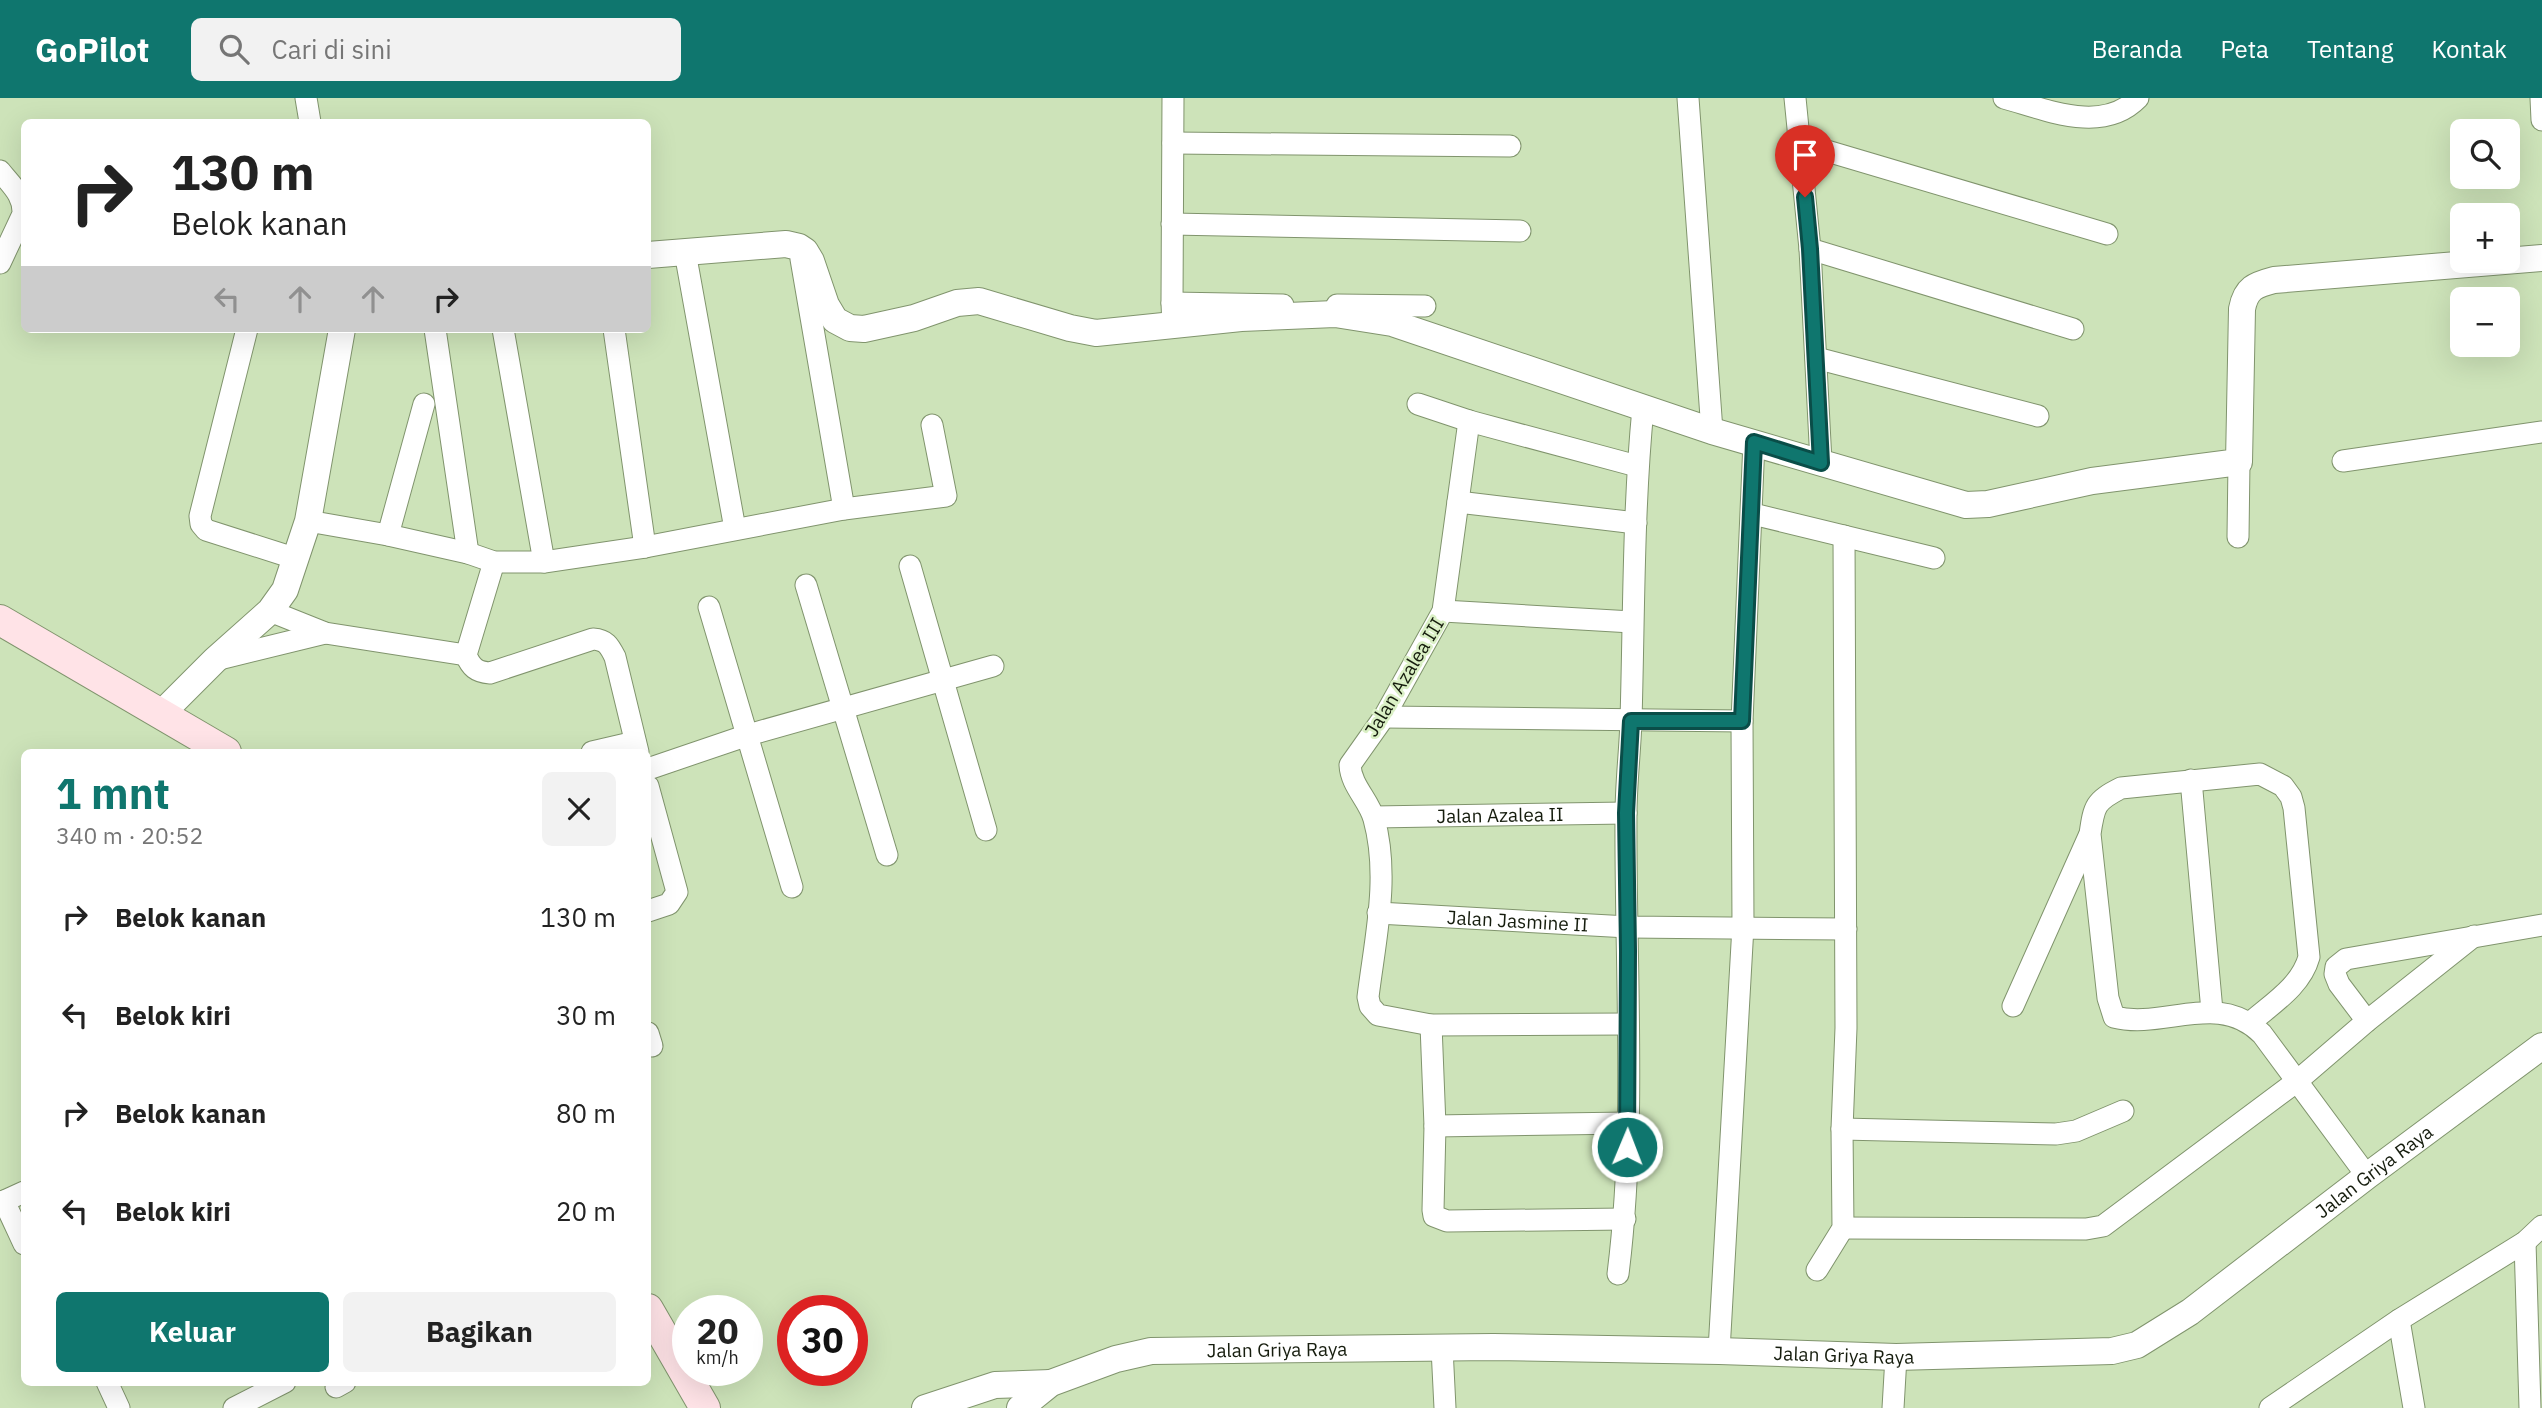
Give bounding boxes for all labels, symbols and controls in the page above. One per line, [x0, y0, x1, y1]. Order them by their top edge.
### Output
search box [191, 18, 681, 81]
text: GoPilot [35, 28, 149, 71]
icon: search [215, 30, 253, 68]
text: Cari di sini [271, 32, 392, 66]
text: Beranda [2092, 33, 2182, 65]
text: Peta [2220, 33, 2269, 65]
text: Tentang [2307, 33, 2393, 65]
text: Kontak [2431, 33, 2507, 65]
map controls [2450, 119, 2520, 357]
button: search [2450, 119, 2520, 189]
pin [1775, 125, 1835, 197]
icon: arrive [1786, 136, 1824, 174]
text: 130 m [171, 140, 315, 203]
icon: right [56, 147, 147, 238]
text: Belok kanan [171, 202, 348, 244]
button: + [2450, 203, 2520, 273]
icon: left [208, 280, 246, 318]
icon: ahead [281, 280, 319, 318]
icon: ahead [354, 280, 392, 318]
icon: right [427, 280, 465, 318]
button: − [2450, 287, 2520, 357]
street label: Jalan Azalea III [1359, 613, 1449, 741]
text: 1 mnt [56, 766, 170, 821]
button: close [542, 772, 616, 846]
street label: Jalan Azalea II [1436, 802, 1564, 828]
text: 340 m · 20:52 [56, 820, 203, 850]
icon: right [56, 898, 94, 936]
text: Belok kanan [115, 900, 266, 934]
text: 130 m [540, 900, 616, 934]
street label: Jalan Jasmine II [1446, 905, 1589, 937]
icon: left [56, 996, 94, 1034]
text: Belok kiri [115, 998, 231, 1032]
text: 30 m [556, 998, 616, 1032]
icon: right [56, 1094, 94, 1132]
text: Belok kanan [115, 1096, 266, 1130]
text: 80 m [556, 1096, 616, 1130]
position arrow [1590, 1110, 1664, 1184]
street label: Jalan Griya Raya [2311, 1119, 2437, 1223]
icon: left [56, 1192, 94, 1230]
text: Belok kiri [115, 1194, 231, 1228]
text: 20 m [556, 1194, 616, 1228]
button: Keluar [56, 1292, 329, 1372]
button: Bagikan [343, 1292, 616, 1372]
speed limit sign: 30 [777, 1295, 868, 1386]
text: 20 [696, 1308, 739, 1354]
street label: Jalan Griya Raya [1206, 1337, 1347, 1362]
street label: Jalan Griya Raya [1773, 1341, 1915, 1369]
text: km/h [696, 1346, 739, 1369]

